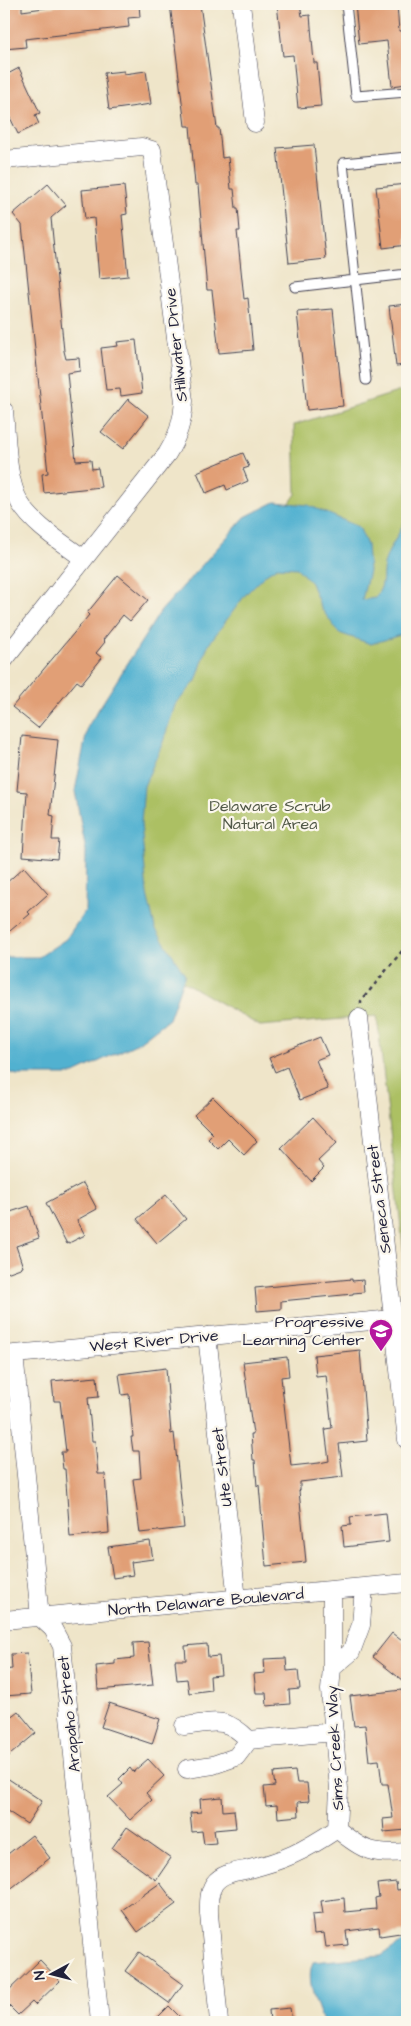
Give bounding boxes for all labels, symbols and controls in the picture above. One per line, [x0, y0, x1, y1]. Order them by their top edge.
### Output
street label: Stillwater Drive [159, 287, 193, 403]
park label: Delaware Scrub Natural Area [210, 795, 331, 835]
street label: Seneca Street [361, 1143, 397, 1255]
place label: Progressive Learning Center [242, 1311, 364, 1352]
school or university icon: Progressive Learning Center [368, 1318, 394, 1352]
street label: West River Drive [89, 1324, 220, 1358]
street label: Ute Street [206, 1425, 238, 1508]
street label: North Delaware Boulevard [107, 1582, 305, 1622]
street label: Arapaho Street [52, 1654, 86, 1773]
street label: Sims Creek Way [321, 1685, 350, 1811]
north arrow [28, 1948, 78, 1998]
text: N [30, 1970, 51, 1981]

